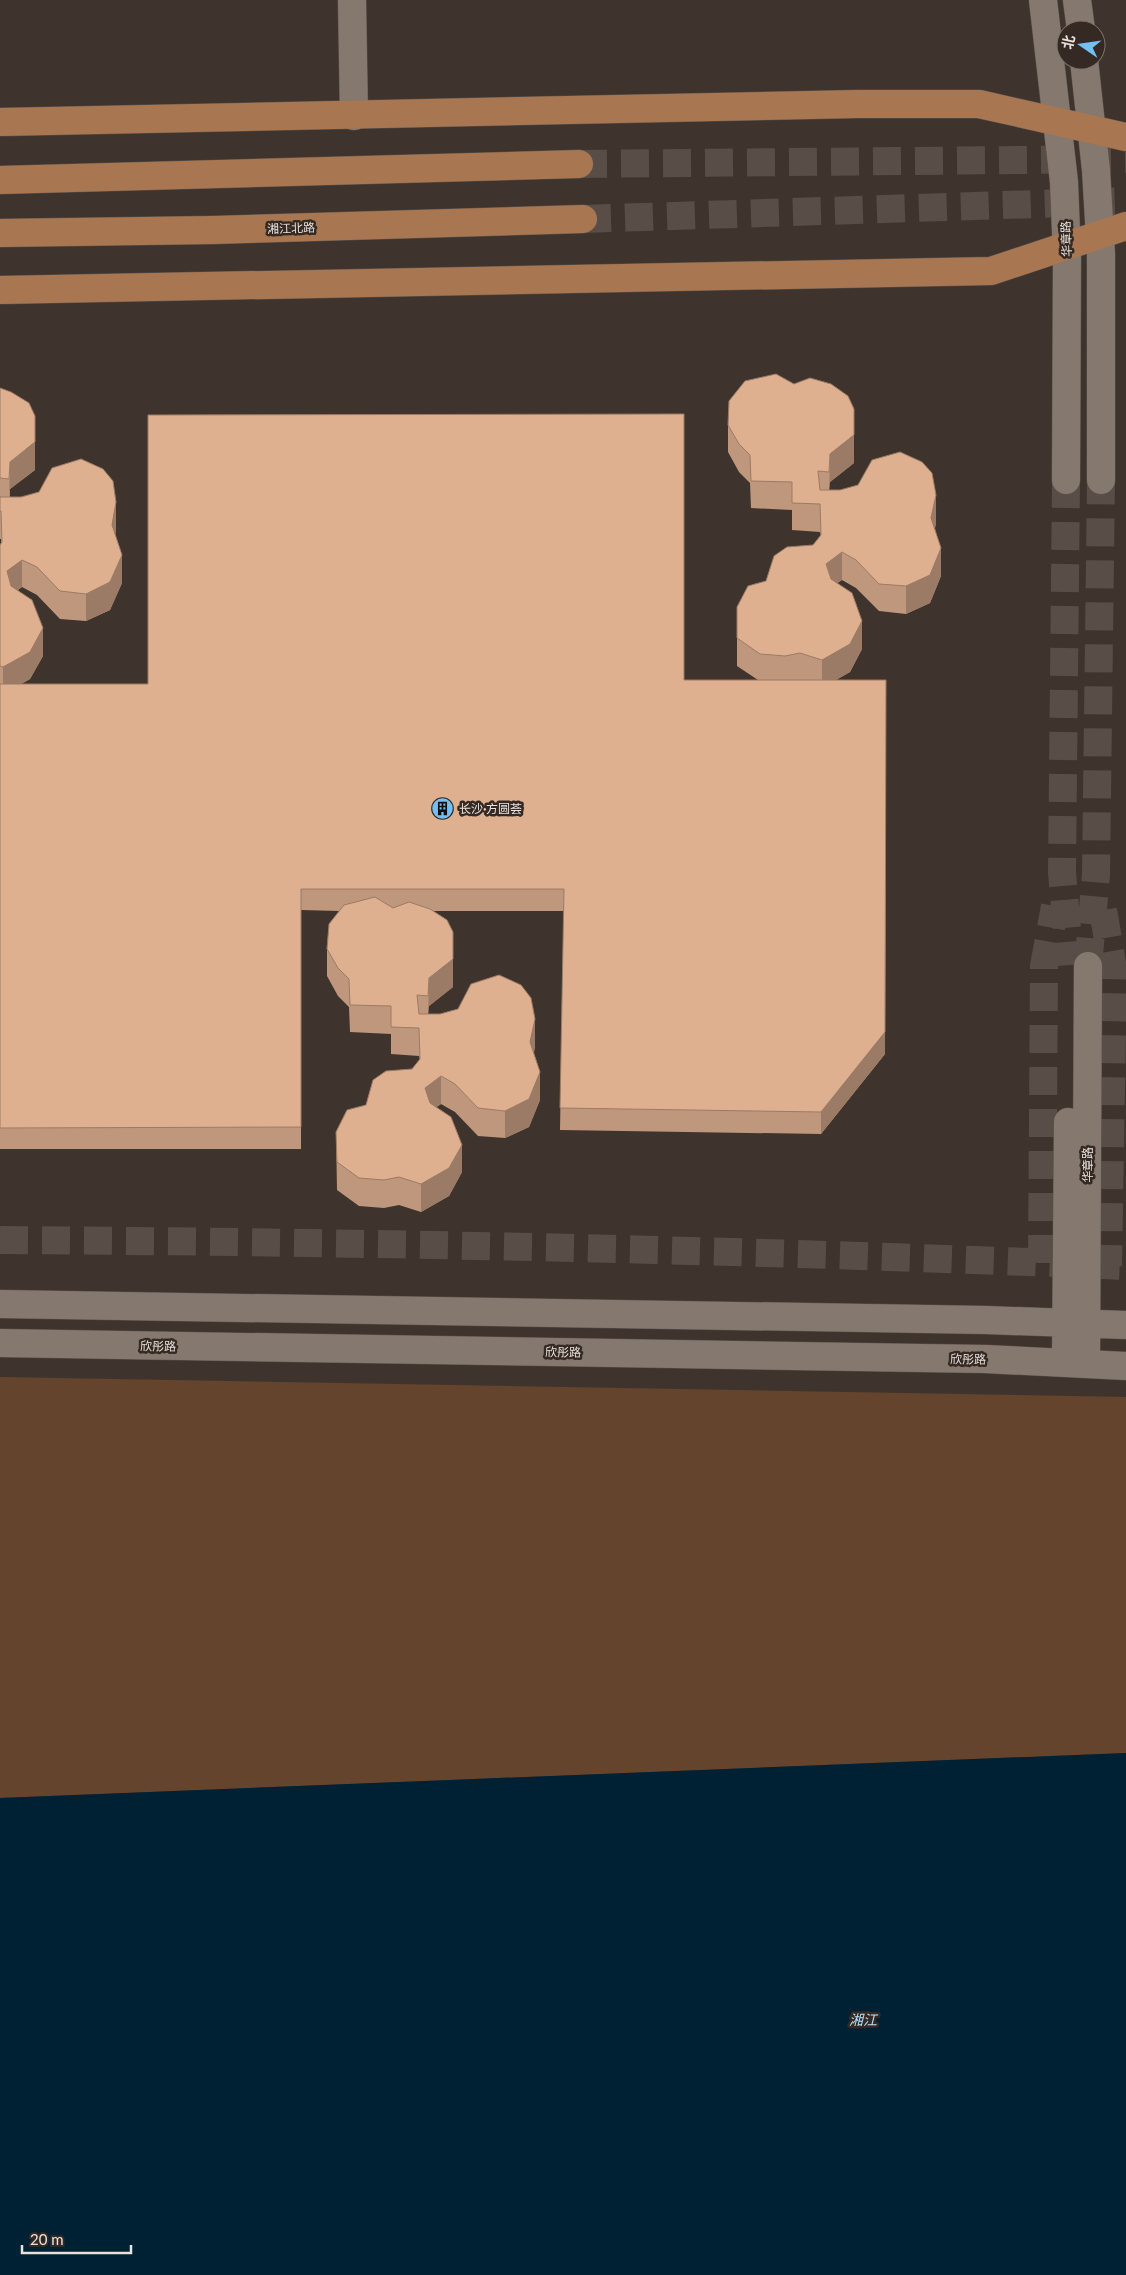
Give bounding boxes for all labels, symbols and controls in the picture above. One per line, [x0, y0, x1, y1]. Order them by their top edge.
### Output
north arrow [1056, 20, 1106, 70]
text: 北 [1058, 33, 1078, 51]
street label: 湘江北路 [267, 220, 315, 236]
street label: 华章路 [1058, 221, 1074, 257]
building icon: 长沙·方圆荟 [431, 796, 455, 820]
place label: 长沙·方圆荟 [459, 801, 522, 816]
street label: 华章路 [1080, 1147, 1095, 1183]
street label: 欣彤路 [140, 1338, 176, 1354]
street label: 欣彤路 [545, 1344, 581, 1360]
street label: 欣彤路 [950, 1351, 986, 1367]
water label: 湘江 [849, 2011, 879, 2028]
scale bar [22, 2222, 131, 2254]
text: 20 m [30, 2230, 64, 2248]

